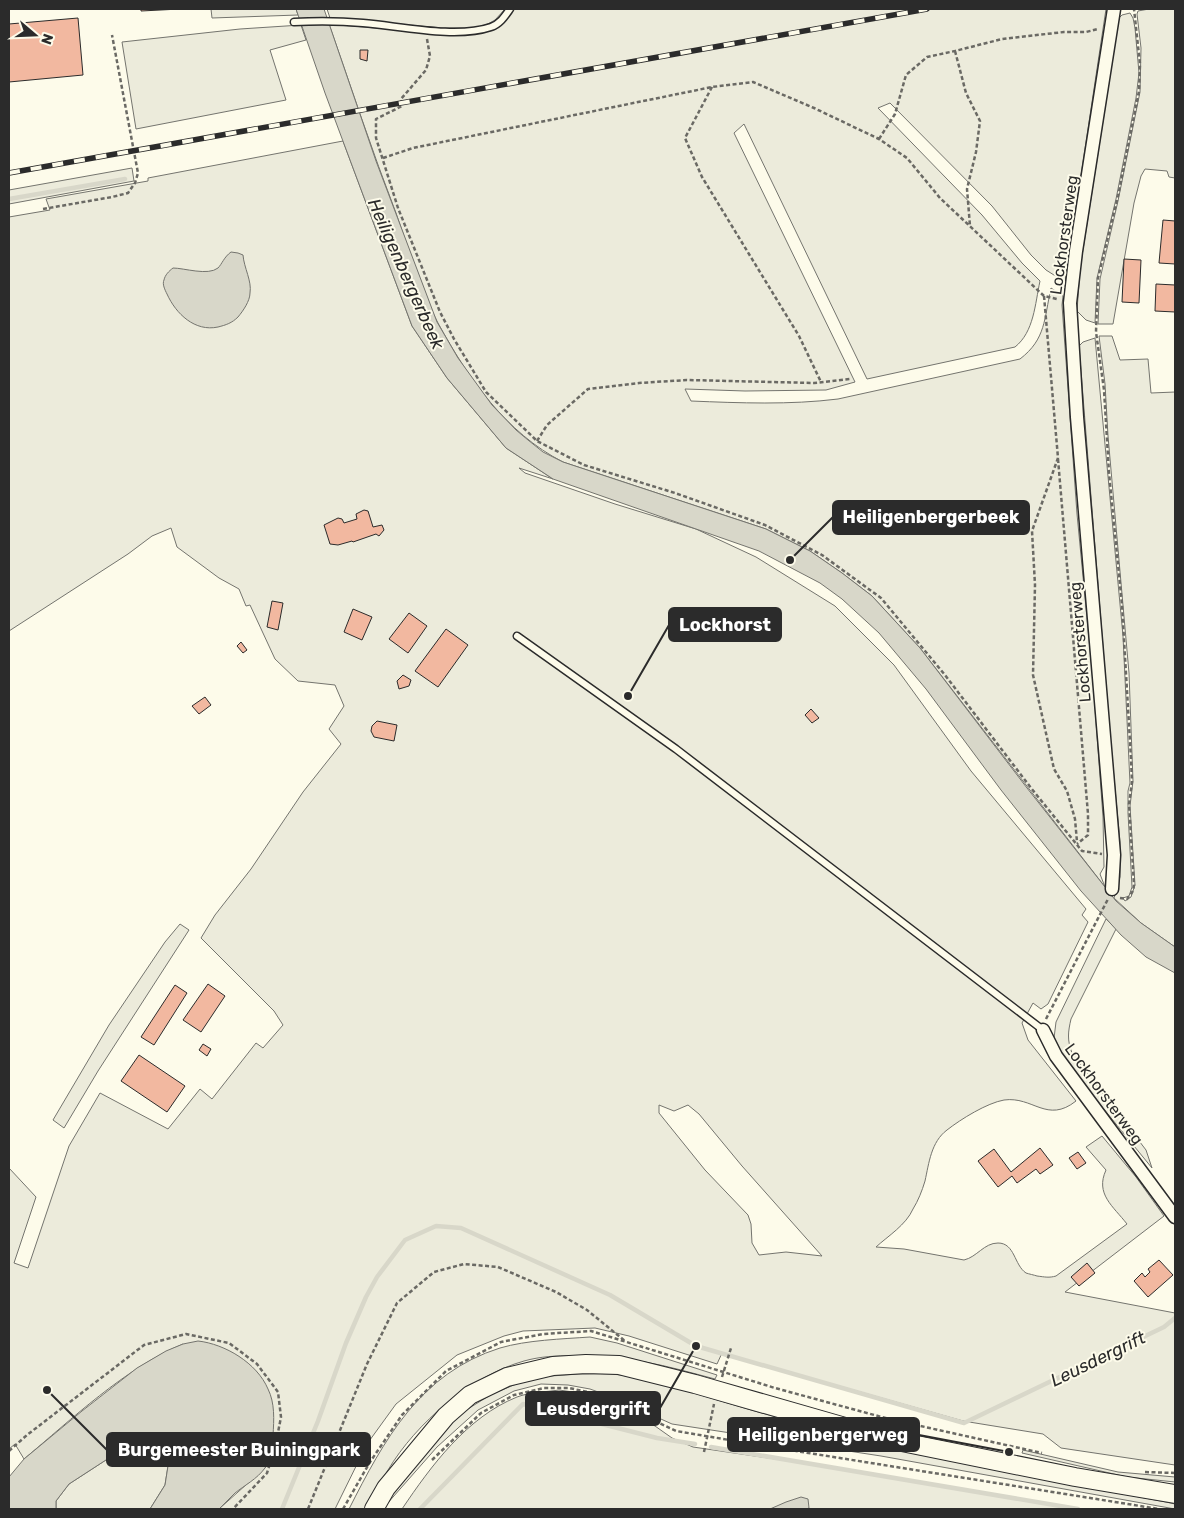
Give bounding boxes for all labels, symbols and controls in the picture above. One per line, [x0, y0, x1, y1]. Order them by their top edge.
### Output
north arrow [10, 10, 60, 60]
text: N [37, 32, 56, 47]
street label: Lockhorsterweg [1046, 174, 1082, 296]
water label: Heiligenbergerbeek [363, 195, 449, 354]
callout: Heiligenbergerbeek [833, 501, 1029, 534]
text: Heiligenbergerbeek [843, 506, 1020, 528]
street label: Lockhorsterweg [1065, 581, 1095, 703]
callout: Lockhorst [669, 608, 781, 641]
text: Lockhorst [679, 614, 771, 636]
street label: Lockhorsterweg [1061, 1040, 1147, 1148]
water label: Leusdergrift [1047, 1326, 1150, 1391]
callout: Leusdergrift [526, 1392, 660, 1425]
text: Leusdergrift [536, 1398, 650, 1420]
callout: Heiligenbergerweg [728, 1418, 919, 1451]
text: Heiligenbergerweg [738, 1424, 908, 1446]
callout: Burgemeester Buiningpark [107, 1433, 370, 1466]
text: Burgemeester Buiningpark [118, 1439, 361, 1461]

